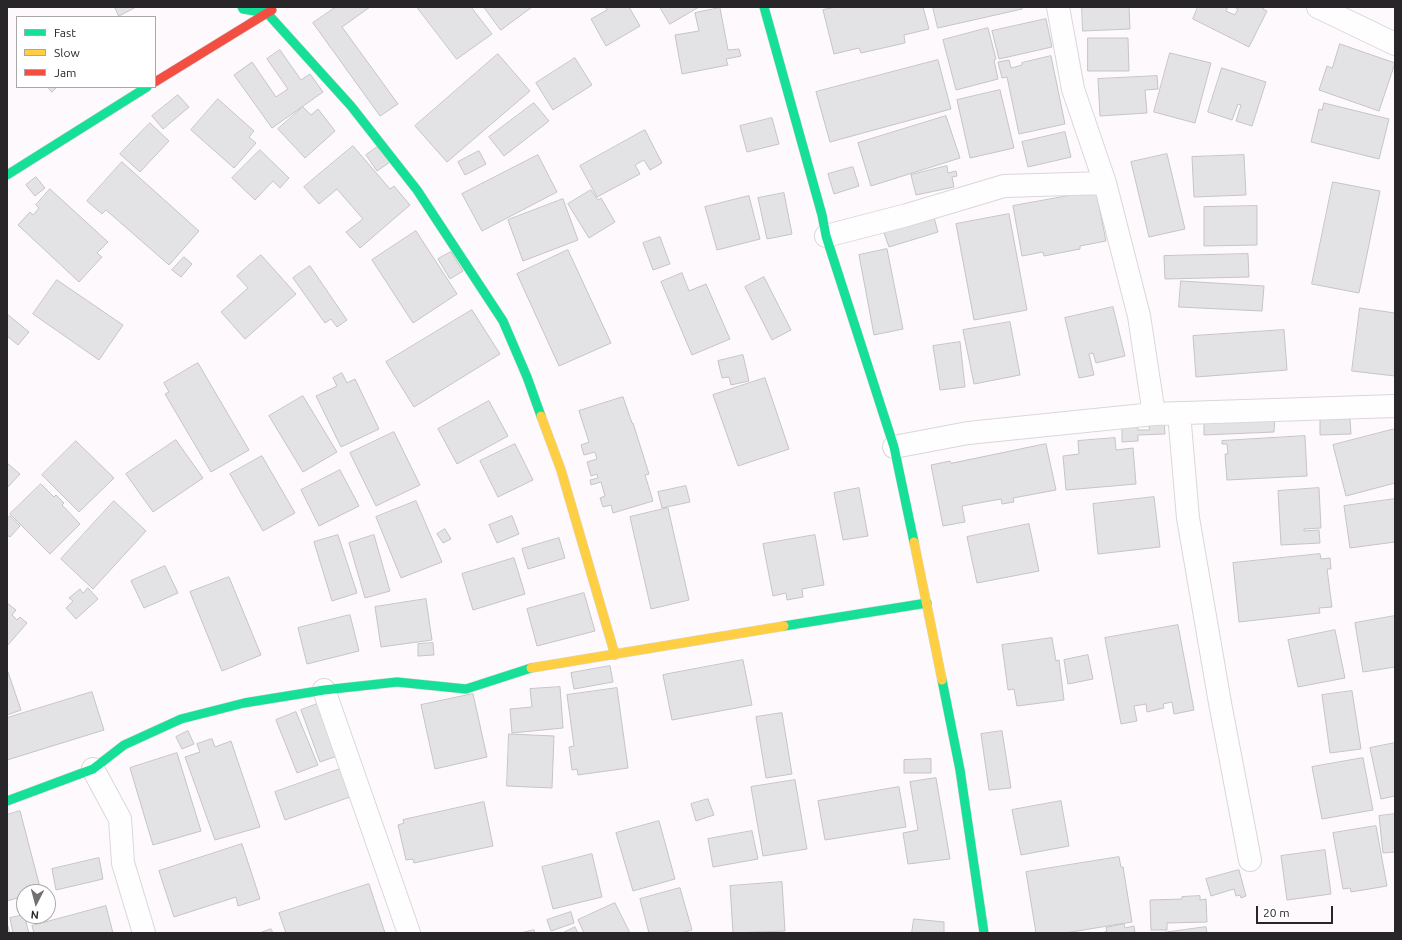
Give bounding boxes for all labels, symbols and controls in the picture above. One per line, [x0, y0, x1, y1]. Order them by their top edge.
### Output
legend [16, 16, 156, 88]
text: Fast [54, 26, 76, 39]
text: Slow [54, 46, 80, 59]
text: Jam [54, 66, 76, 79]
north arrow [16, 884, 56, 924]
scale bar [1258, 898, 1335, 924]
text: 20 m [1263, 906, 1290, 919]
text: N [30, 909, 40, 921]

